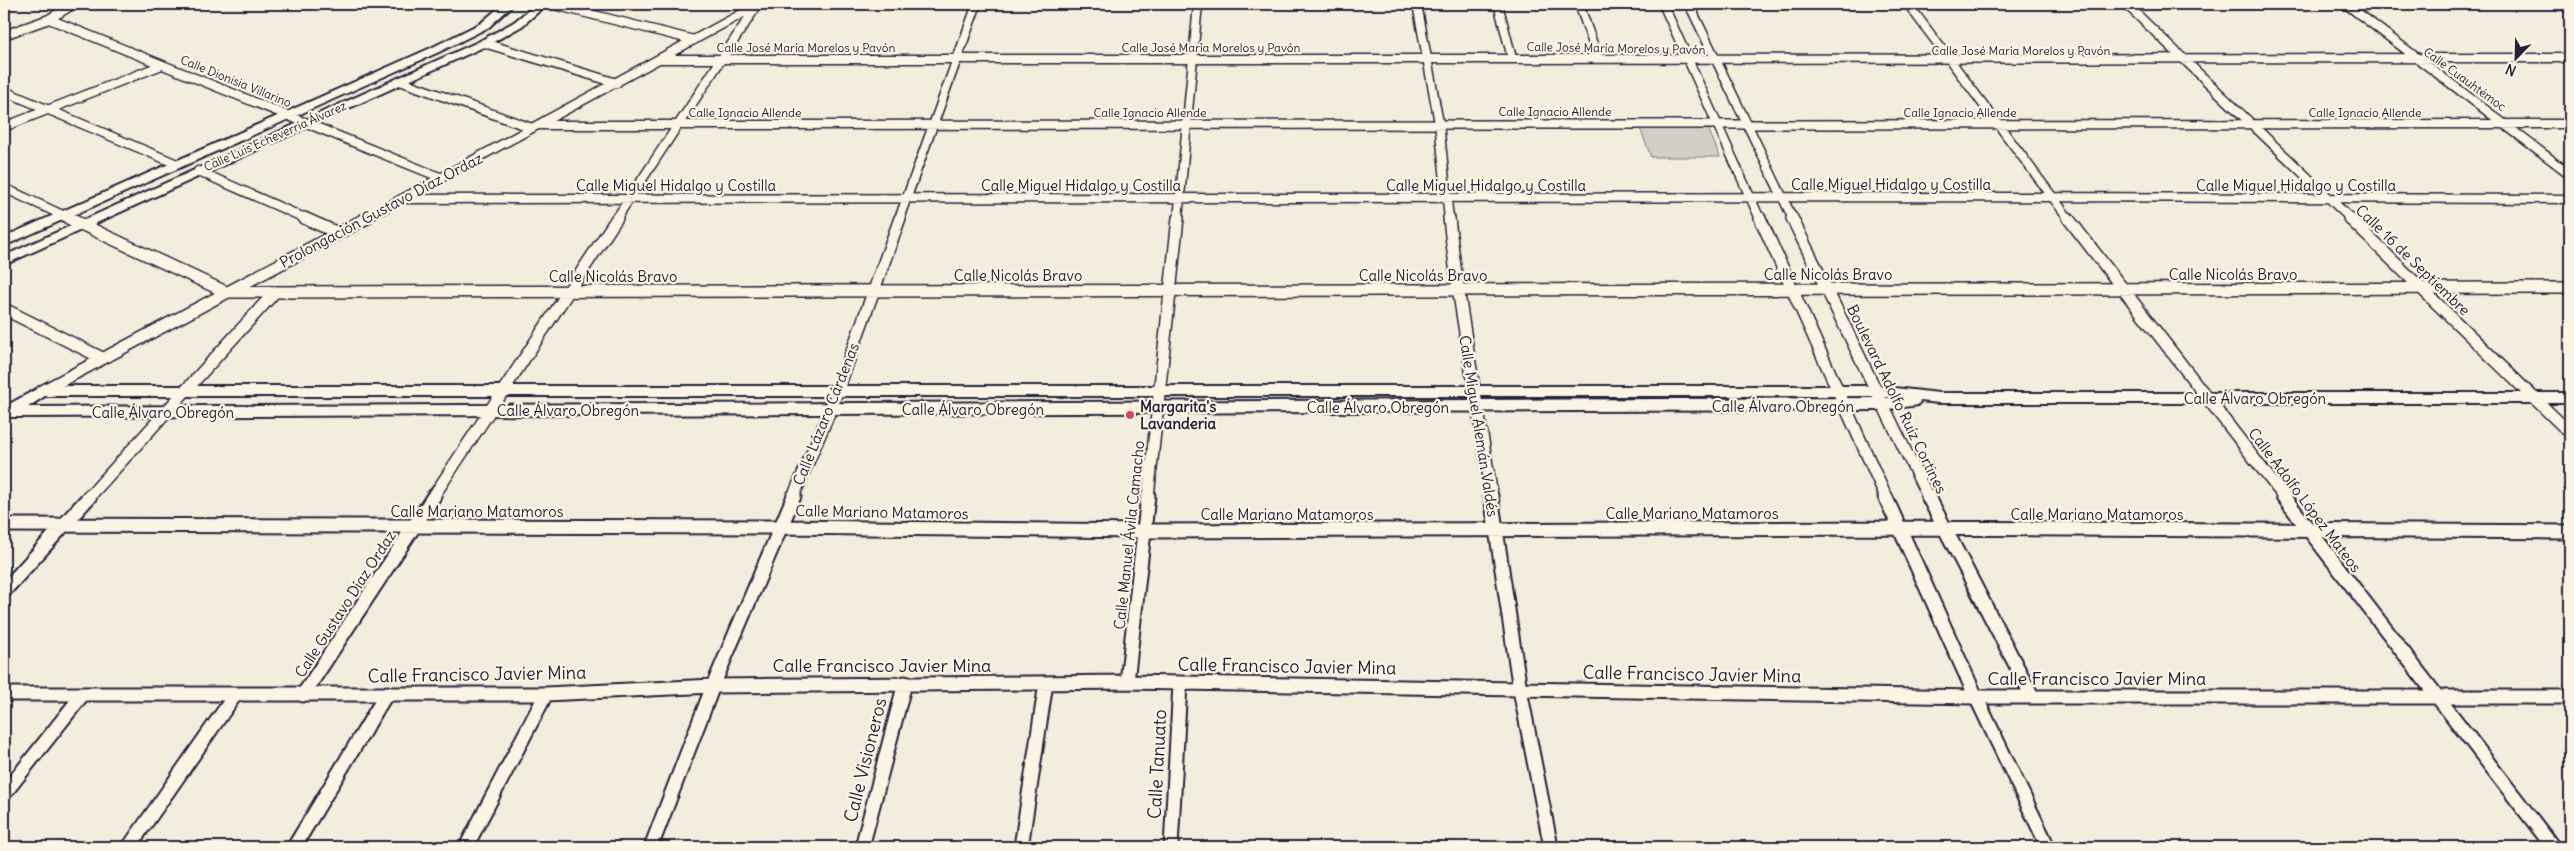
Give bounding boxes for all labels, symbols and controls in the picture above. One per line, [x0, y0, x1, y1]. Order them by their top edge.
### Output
north arrow [2492, 32, 2542, 82]
street label: Calle José María Morelos y Pavón [1526, 39, 1706, 57]
street label: Calle José María Morelos y Pavón [717, 40, 895, 55]
street label: Calle José María Morelos y Pavón [1122, 40, 1300, 55]
street label: Calle José María Morelos y Pavón [1932, 43, 2110, 58]
street label: Calle Cuauhtémoc [2421, 44, 2509, 114]
street label: Calle Dionisia Villarino [178, 52, 294, 110]
text: N [2503, 60, 2519, 80]
street label: Calle Luis Echeverría Álvarez [201, 98, 349, 174]
street label: Calle Ignacio Allende [1498, 104, 1612, 119]
street label: Calle Ignacio Allende [688, 105, 802, 120]
street label: Calle Ignacio Allende [1093, 105, 1207, 120]
street label: Calle Ignacio Allende [1903, 105, 2017, 120]
street label: Calle Ignacio Allende [2308, 105, 2422, 120]
street label: Prolongación Gustavo Díaz Ordaz [276, 148, 486, 272]
street label: Calle Miguel Hidalgo y Costilla [1791, 175, 1992, 194]
street label: Calle Miguel Hidalgo y Costilla [576, 176, 777, 195]
street label: Calle Miguel Hidalgo y Costilla [981, 176, 1182, 195]
street label: Calle Miguel Hidalgo y Costilla [1386, 176, 1587, 195]
street label: Calle Miguel Hidalgo y Costilla [2196, 176, 2397, 195]
street label: Calle 16 de Septiembre [2352, 200, 2474, 320]
street label: Calle Nicolás Bravo [1764, 265, 1892, 284]
street label: Calle Nicolás Bravo [2169, 265, 2297, 284]
street label: Calle Nicolás Bravo [954, 266, 1082, 285]
street label: Calle Nicolás Bravo [1359, 266, 1487, 285]
street label: Calle Nicolás Bravo [549, 267, 677, 286]
street label: Boulevard Adolfo Ruíz Cortines [1843, 301, 1951, 497]
street label: Calle Miguel Alemán Valdés [1455, 334, 1503, 518]
street label: Calle Lázaro Cárdenas [789, 340, 863, 488]
street label: Calle Álvaro Obregón [2184, 389, 2327, 408]
place label: Margarita's Lavanderia [1140, 397, 1216, 433]
street label: Calle Álvaro Obregón [1712, 397, 1855, 416]
street label: Calle Álvaro Obregón [1307, 398, 1450, 417]
street label: Calle Álvaro Obregón [902, 400, 1045, 419]
street label: Calle Álvaro Obregón [497, 401, 640, 420]
street label: Calle Álvaro Obregón [92, 403, 235, 422]
marker: Margarita's Lavanderia [1124, 409, 1136, 421]
street label: Calle Adolfo López Mateos [2244, 424, 2366, 576]
street label: Calle Manuel Ávila Camacho [1110, 440, 1148, 630]
street label: Calle Mariano Matamoros [795, 501, 969, 523]
street label: Calle Mariano Matamoros [390, 502, 564, 521]
street label: Calle Mariano Matamoros [1605, 504, 1779, 523]
street label: Calle Mariano Matamoros [1200, 505, 1374, 524]
street label: Calle Mariano Matamoros [2010, 505, 2184, 524]
street label: Calle Gustavo Díaz Ordaz [290, 527, 400, 681]
street label: Calle Francisco Javier Mina [1177, 653, 1397, 679]
street label: Calle Francisco Javier Mina [773, 654, 991, 677]
street label: Calle Francisco Javier Mina [367, 661, 587, 687]
street label: Calle Francisco Javier Mina [1582, 661, 1802, 687]
street label: Calle Francisco Javier Mina [1988, 667, 2206, 690]
street label: Calle Visioneros [838, 695, 892, 825]
street label: Calle Tanuato [1143, 709, 1171, 819]

